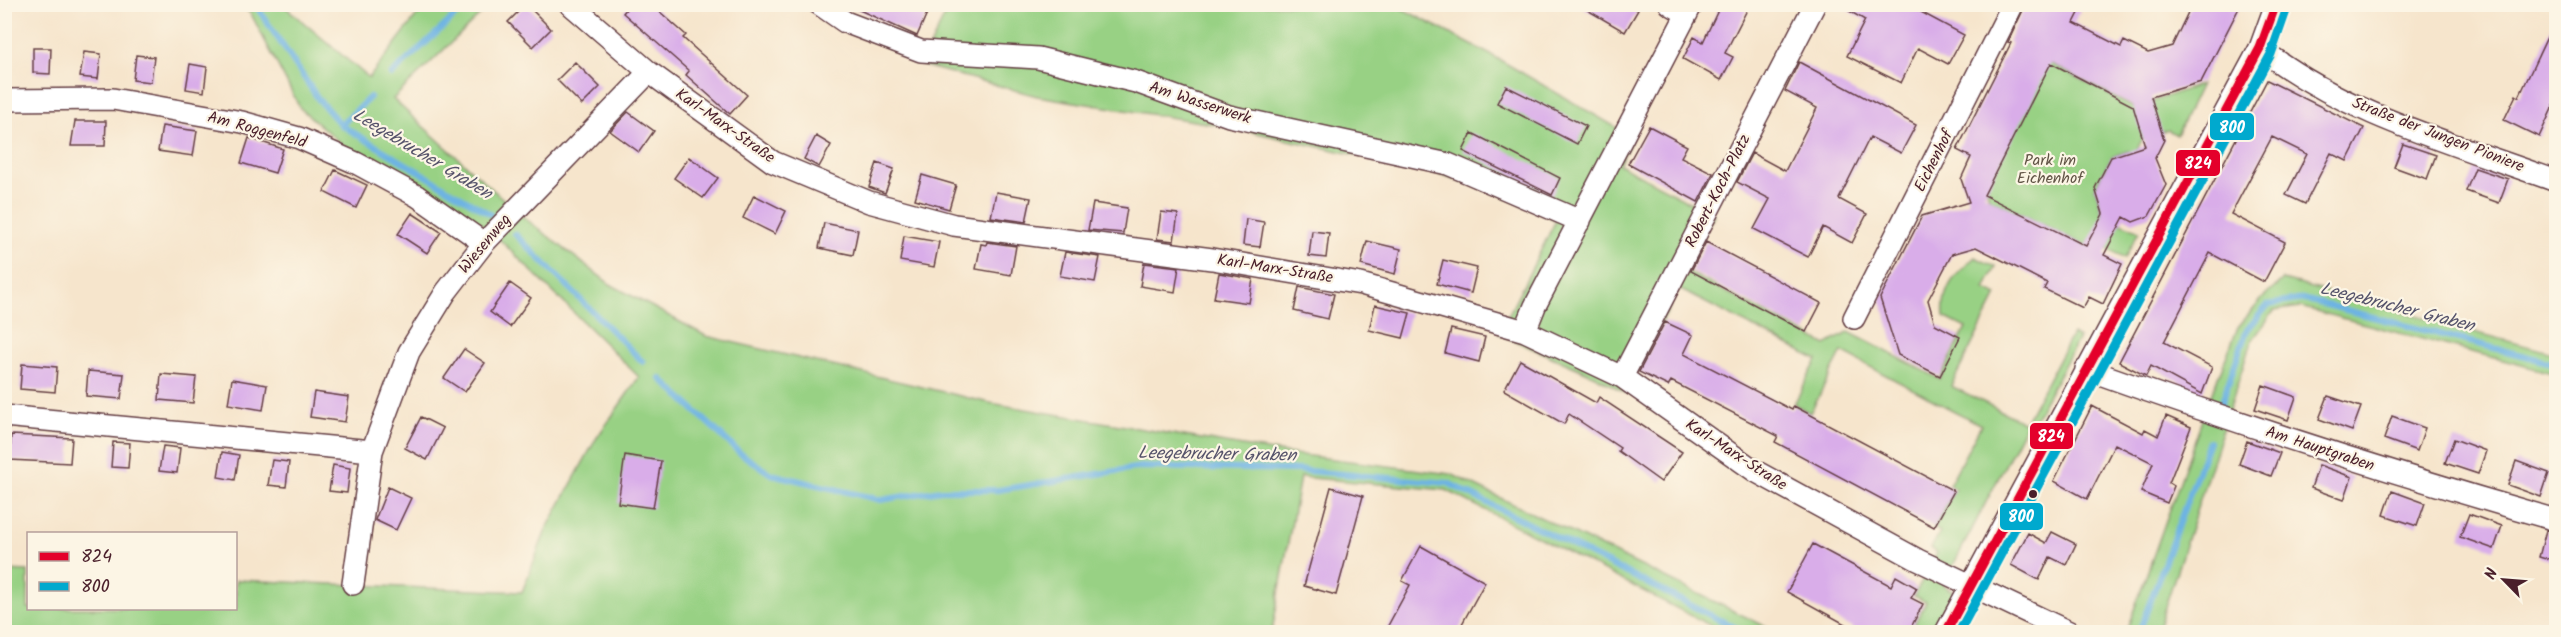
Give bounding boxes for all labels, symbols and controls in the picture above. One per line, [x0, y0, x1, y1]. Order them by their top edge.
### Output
street label: Am Wasserwerk [1146, 75, 1255, 131]
street label: Karl-Marx-Straße [670, 82, 780, 170]
street label: Straße der Jungen Pioniere [2348, 91, 2528, 179]
water label: Leegebrucher Graben [347, 102, 498, 209]
street label: Am Roggenfeld [205, 105, 310, 155]
line badge: 800 [2209, 112, 2255, 141]
text: 800 [2219, 116, 2246, 141]
street label: Eichenhof [1908, 124, 1961, 196]
street label: Robert-Koch-Platz [1679, 130, 1757, 252]
park label: Park im Eichenhof [2017, 148, 2085, 191]
line badge: 824 [2175, 149, 2221, 177]
text: 824 [2184, 152, 2212, 177]
street label: Wiesenweg [452, 209, 518, 279]
street label: Karl-Marx-Straße [1215, 247, 1335, 291]
water label: Leegebrucher Graben [2317, 275, 2479, 342]
street label: Karl-Marx-Straße [1680, 413, 1792, 497]
street label: Am Hauptgraben [2262, 420, 2378, 478]
line badge: 824 [2029, 422, 2074, 450]
text: 824 [2037, 425, 2065, 450]
water label: Leegebrucher Graben [1138, 439, 1298, 471]
unlabelled marker [2027, 488, 2039, 500]
line badge: 800 [1999, 502, 2044, 531]
text: 800 [2008, 505, 2035, 530]
legend [27, 532, 237, 610]
text: 824 [81, 543, 112, 572]
north arrow [2474, 550, 2534, 610]
text: N [2478, 564, 2505, 584]
text: 800 [81, 573, 110, 602]

